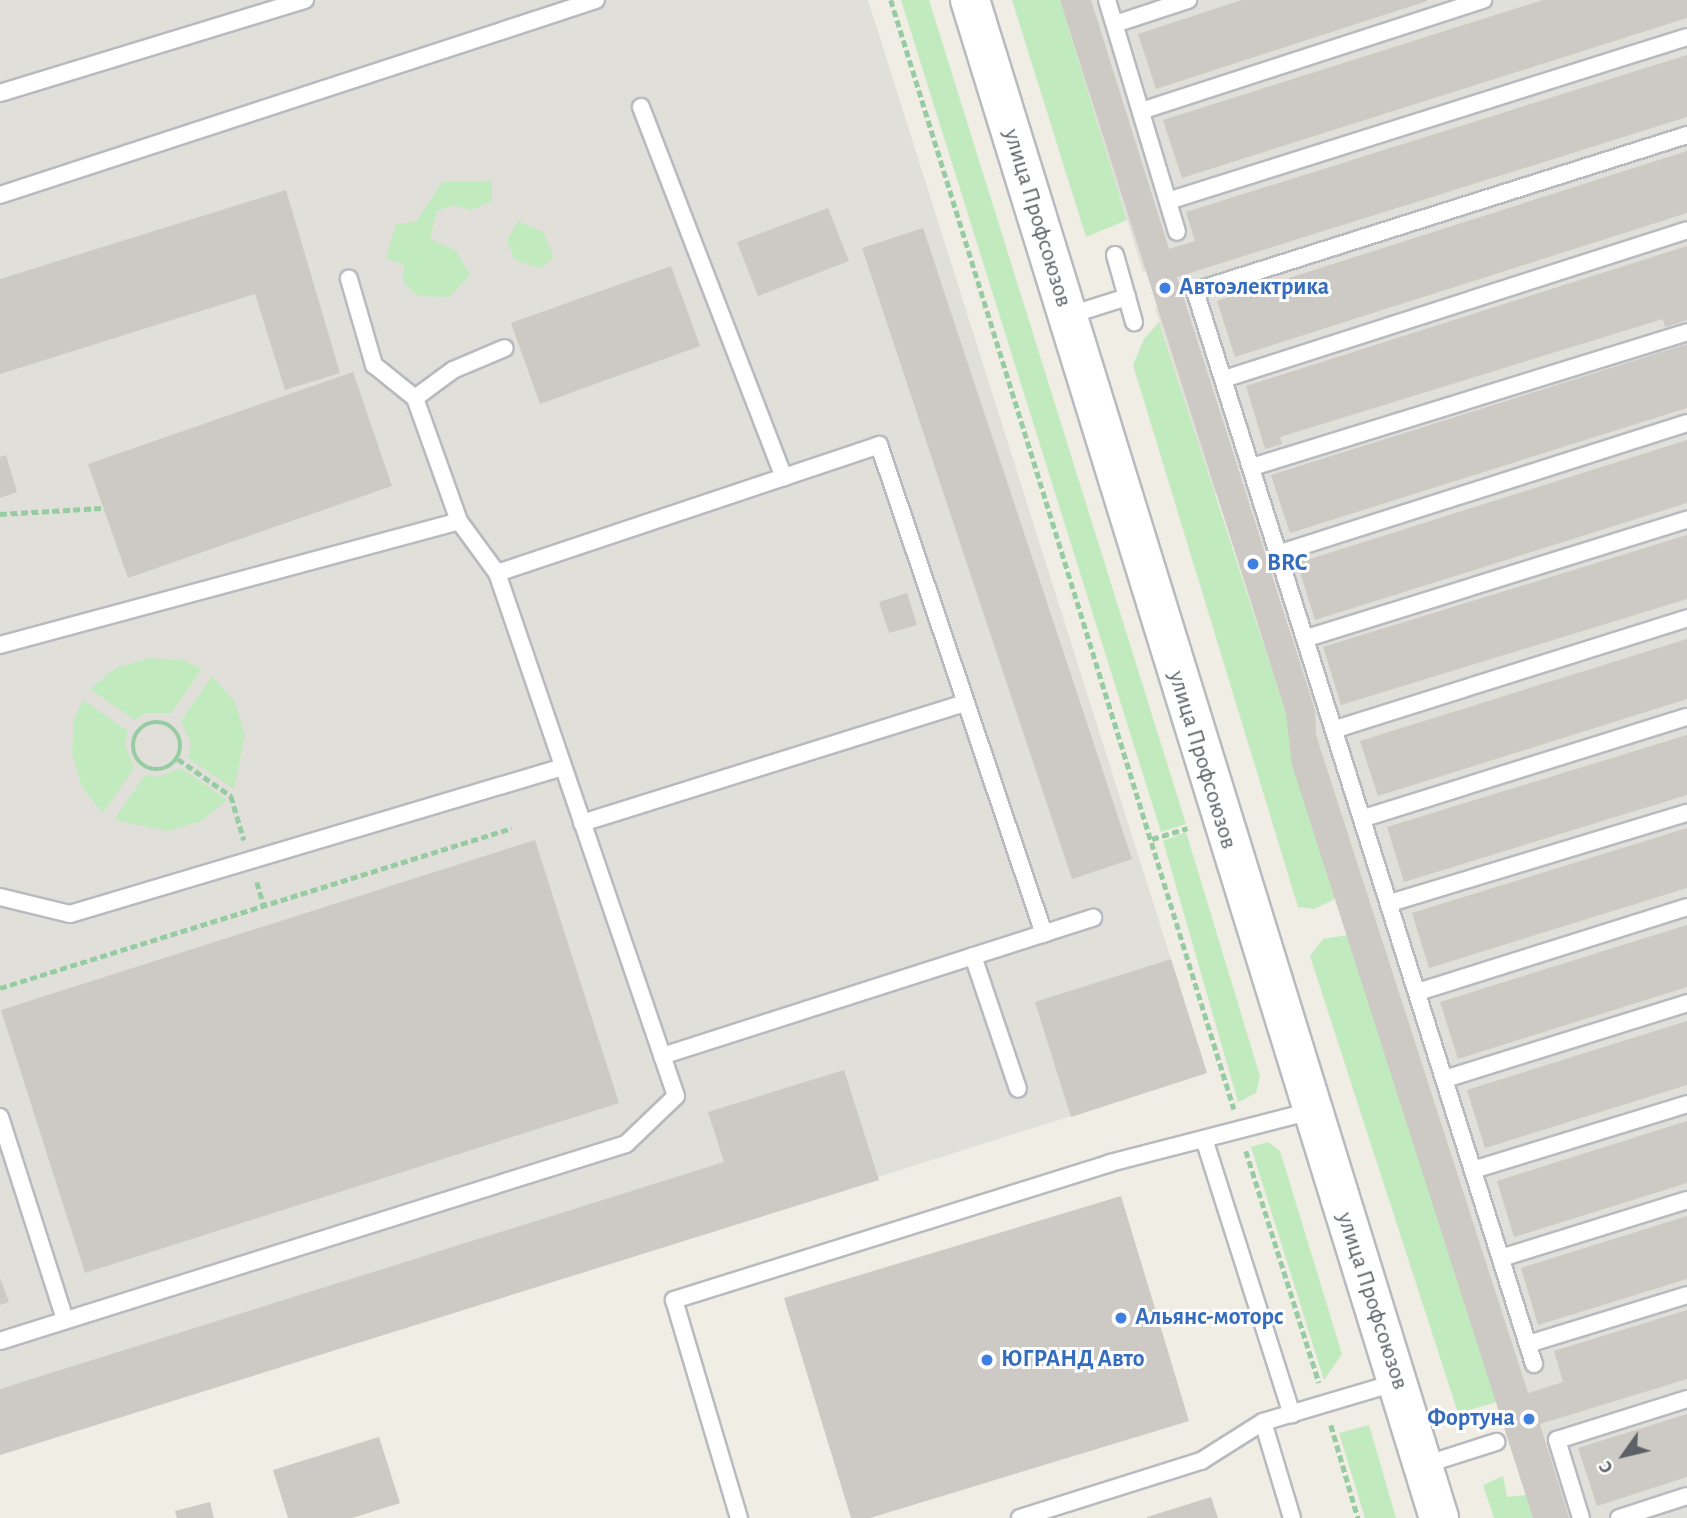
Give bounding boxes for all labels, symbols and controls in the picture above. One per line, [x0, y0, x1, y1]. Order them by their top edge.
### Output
street label: улица Профсоюзов [996, 126, 1078, 310]
place label: Автоэлектрика [1179, 274, 1329, 302]
marker: Автоэлектрика [1157, 280, 1173, 296]
place label: BRC [1267, 550, 1307, 578]
marker: BRC [1245, 556, 1261, 572]
street label: улица Профсоюзов [1161, 668, 1243, 852]
street label: улица Профсоюзов [1330, 1209, 1414, 1393]
place label: Альянс-моторс [1135, 1304, 1284, 1332]
marker: Альянс-моторс [1113, 1310, 1129, 1326]
place label: ЮГРАНД Авто [1001, 1346, 1145, 1374]
marker: ЮГРАНД Авто [979, 1352, 995, 1368]
place label: Фортуна [1427, 1405, 1515, 1433]
marker: Фортуна [1521, 1411, 1537, 1427]
north arrow [1589, 1420, 1659, 1490]
text: С [1595, 1457, 1617, 1477]

